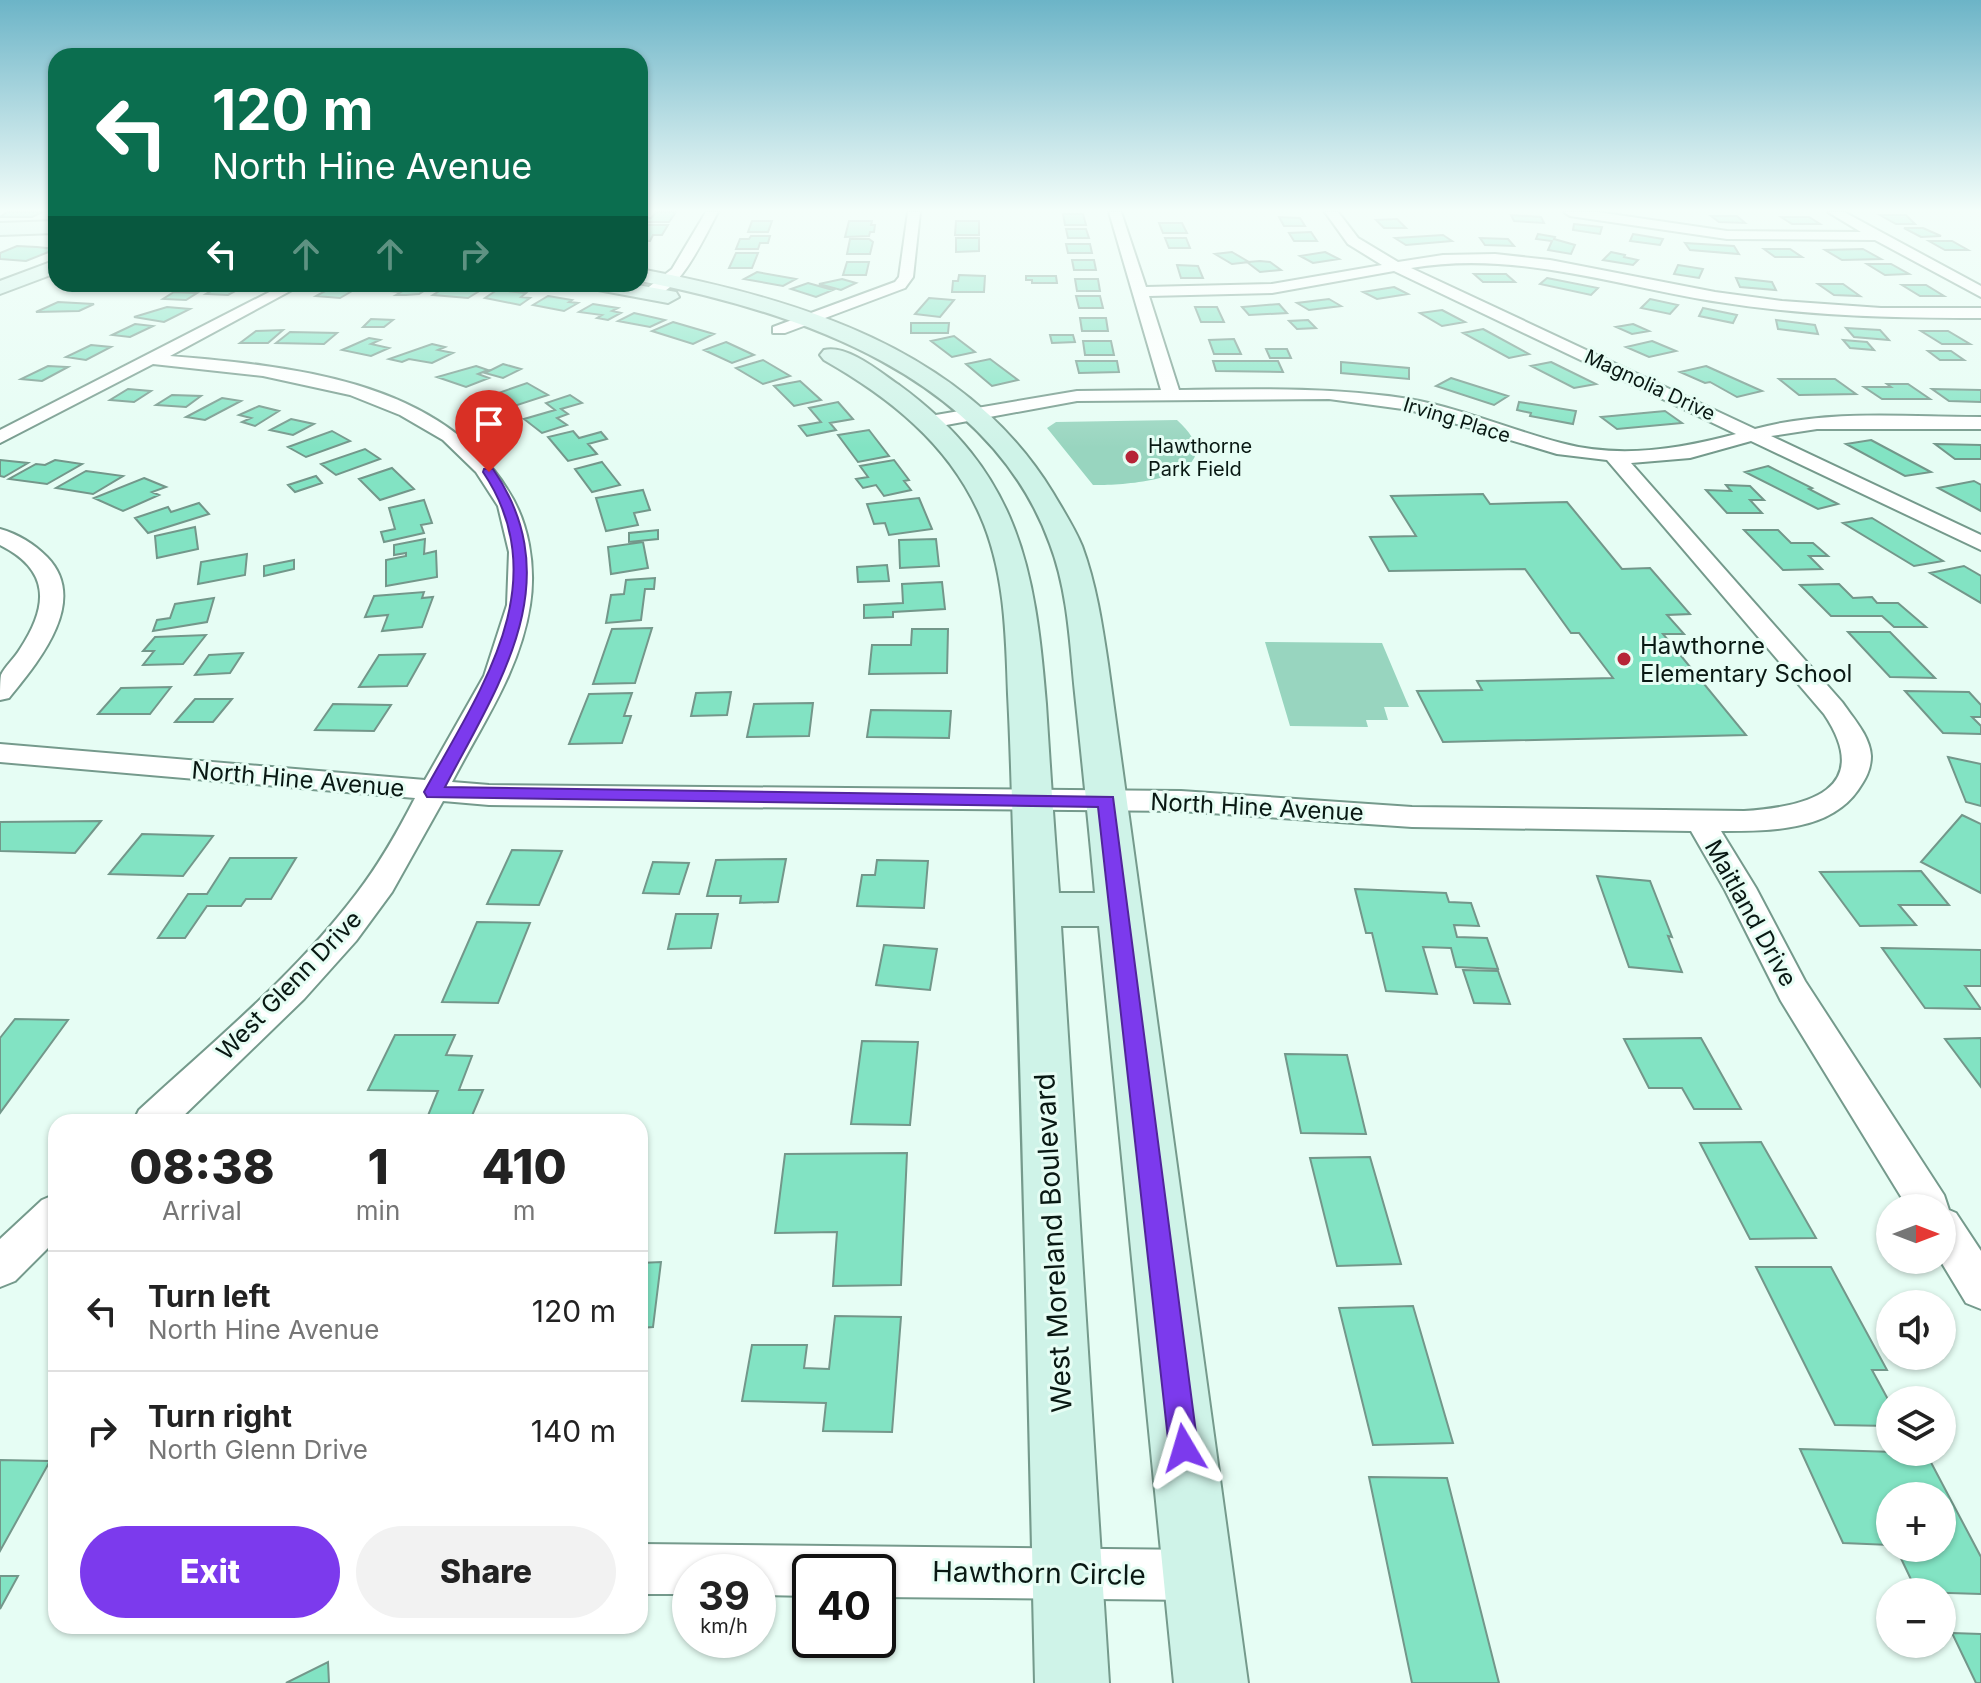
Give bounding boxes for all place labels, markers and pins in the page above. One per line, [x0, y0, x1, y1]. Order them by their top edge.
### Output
pin [455, 390, 523, 472]
place label: Hawthorne Park Field [1148, 434, 1252, 481]
marker: Hawthorne Park Field [1123, 448, 1141, 466]
place label: Hawthorne Elementary School [1640, 631, 1852, 688]
marker: Hawthorne Elementary School [1615, 650, 1633, 668]

